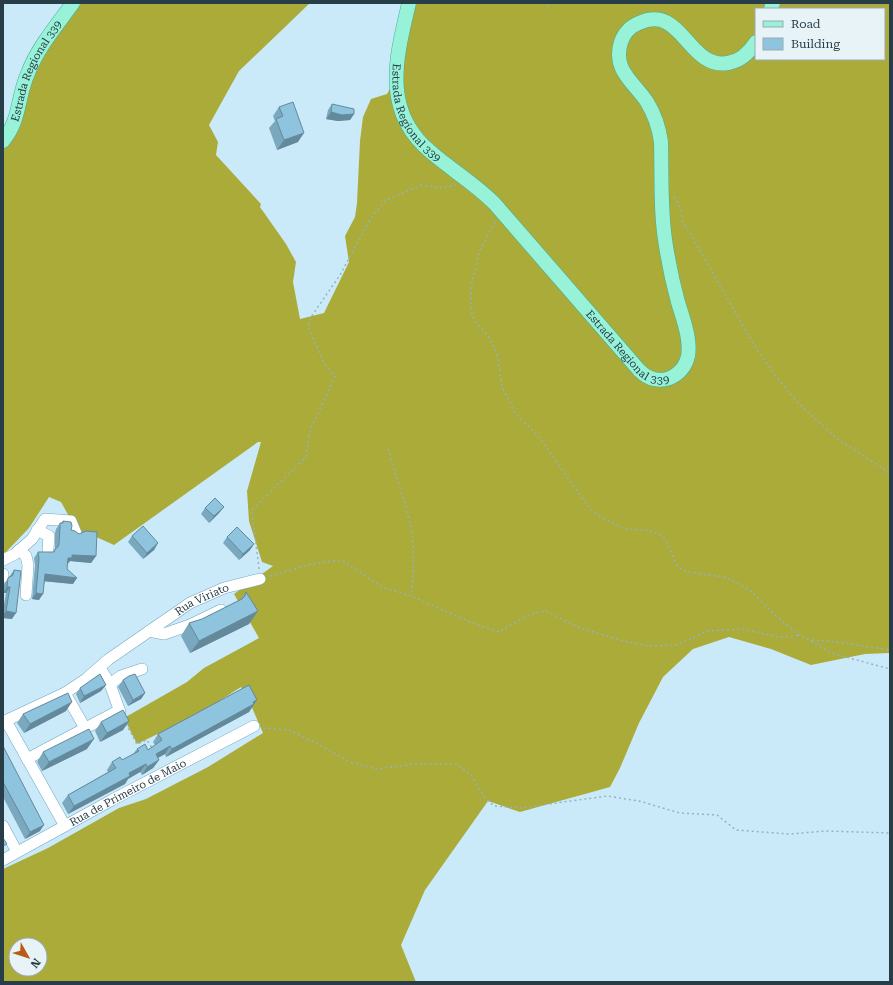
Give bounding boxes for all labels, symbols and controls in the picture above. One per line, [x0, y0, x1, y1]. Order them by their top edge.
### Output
legend [755, 8, 885, 60]
text: Road [791, 17, 821, 31]
street label: Estrada Regional 339 [9, 18, 65, 123]
text: Building [791, 37, 840, 51]
street label: Estrada Regional 339 [389, 63, 443, 165]
street label: Estrada Regional 339 [583, 308, 671, 387]
street label: Rua Viriato [173, 581, 230, 618]
street label: Rua de Primeiro de Maio [67, 756, 189, 829]
north arrow [8, 937, 48, 977]
text: N [27, 956, 43, 971]

